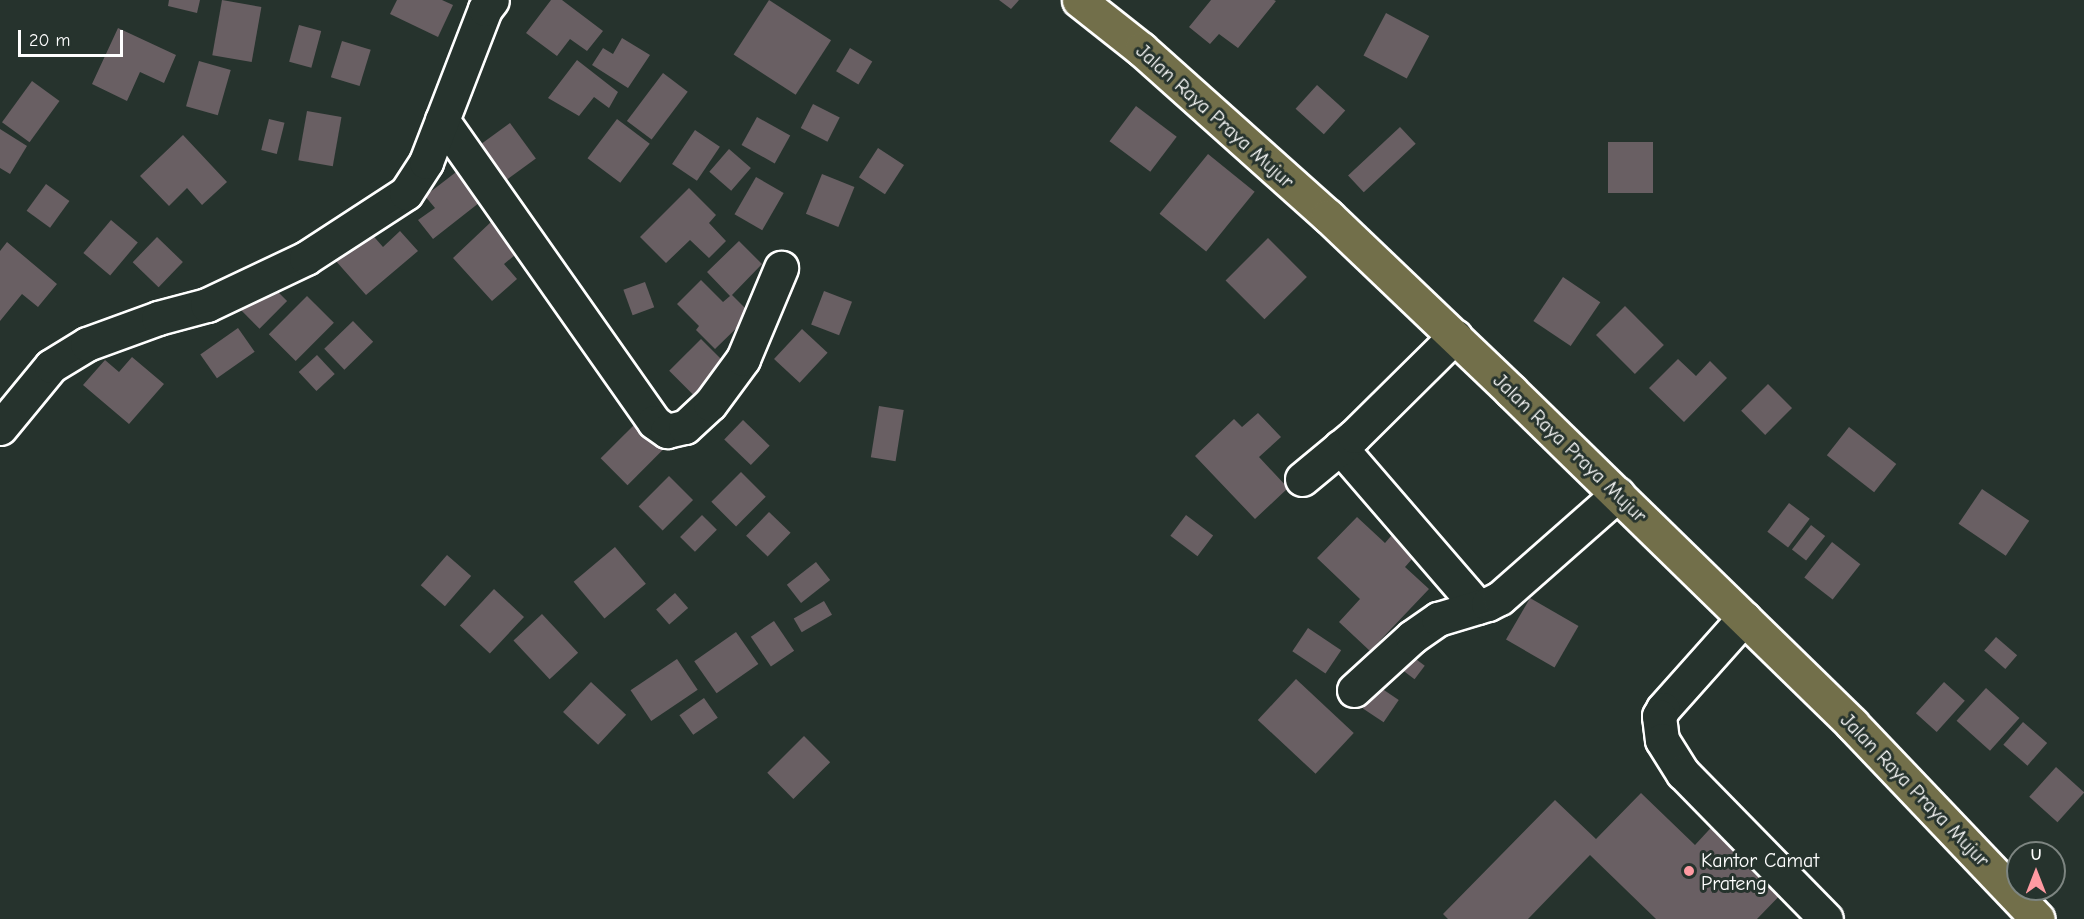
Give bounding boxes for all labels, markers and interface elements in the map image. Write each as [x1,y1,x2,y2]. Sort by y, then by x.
scale bar [21,18,126,56]
text: 20 m [29,30,70,51]
street label: Jalan Raya Praya Mujur [1131,39,1299,193]
street label: Jalan Raya Praya Mujur [1488,368,1652,528]
street label: Jalan Raya Praya Mujur [1835,708,1995,872]
north arrow [2006,841,2066,901]
text: U [2031,846,2041,864]
place label: Kantor Camat Prateng [1701,848,1819,895]
marker: Kantor Camat Prateng [1682,864,1696,878]

